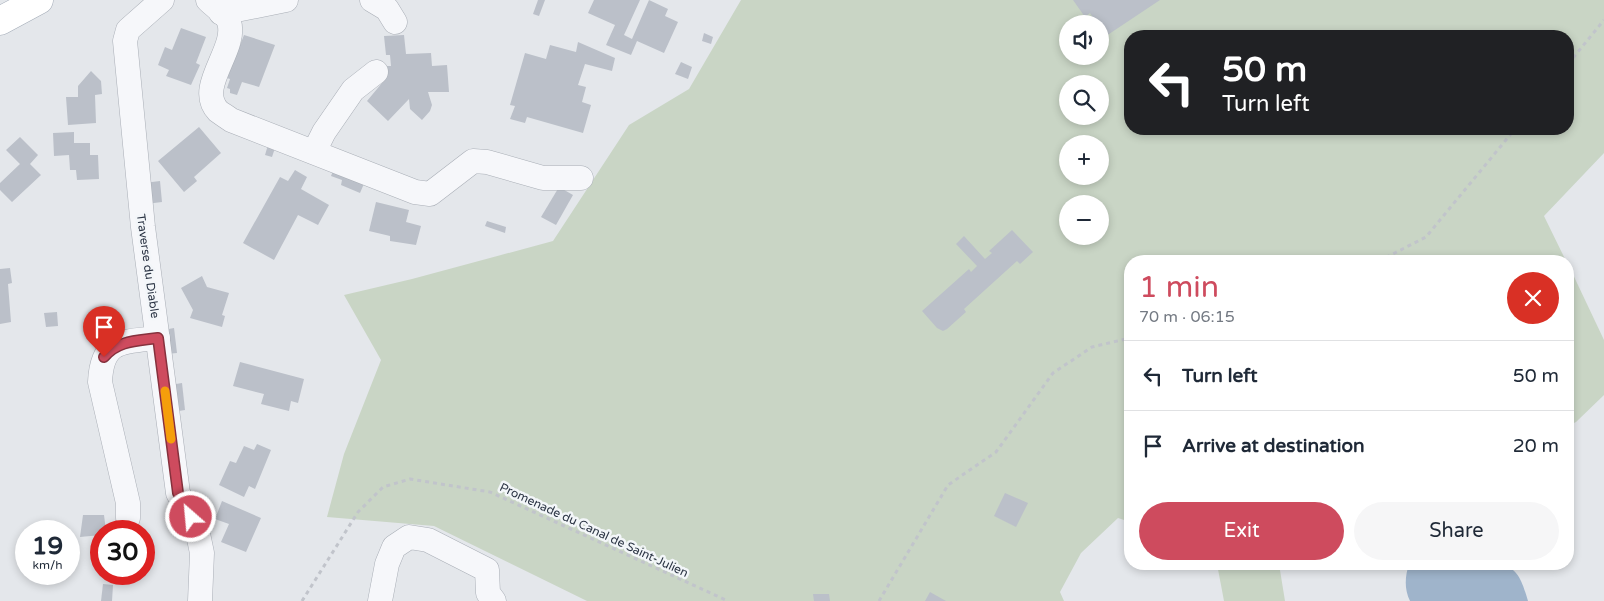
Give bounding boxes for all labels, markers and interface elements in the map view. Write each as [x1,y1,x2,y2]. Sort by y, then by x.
map controls [1059,15,1109,245]
button: sound [1059,15,1109,65]
text: 50 m [1222,49,1307,91]
icon: left [1139,50,1204,115]
button: search [1059,75,1109,125]
text: Turn left [1222,91,1310,117]
button: + [1059,135,1109,185]
button: − [1059,195,1109,245]
street label: Traverse du Diable [134,213,162,319]
text: 1 min [1139,269,1219,306]
button: close [1507,272,1559,324]
pin [83,306,125,357]
text: 70 m · 06:15 [1139,307,1235,327]
icon: arrive [90,313,118,341]
icon: left [1139,362,1167,390]
text: Turn left [1182,365,1258,387]
text: 50 m [1513,365,1559,387]
icon: arrive [1139,432,1167,460]
text: Arrive at destination [1182,435,1365,457]
text: 20 m [1513,435,1559,457]
street label: Promenade du Canal de Saint-Julien [497,480,691,580]
position arrow [164,490,216,542]
button: Exit [1139,502,1344,560]
button: Share [1354,502,1559,560]
speed limit sign: 30 [90,520,155,585]
text: 19 [32,531,63,561]
text: km/h [32,558,63,572]

